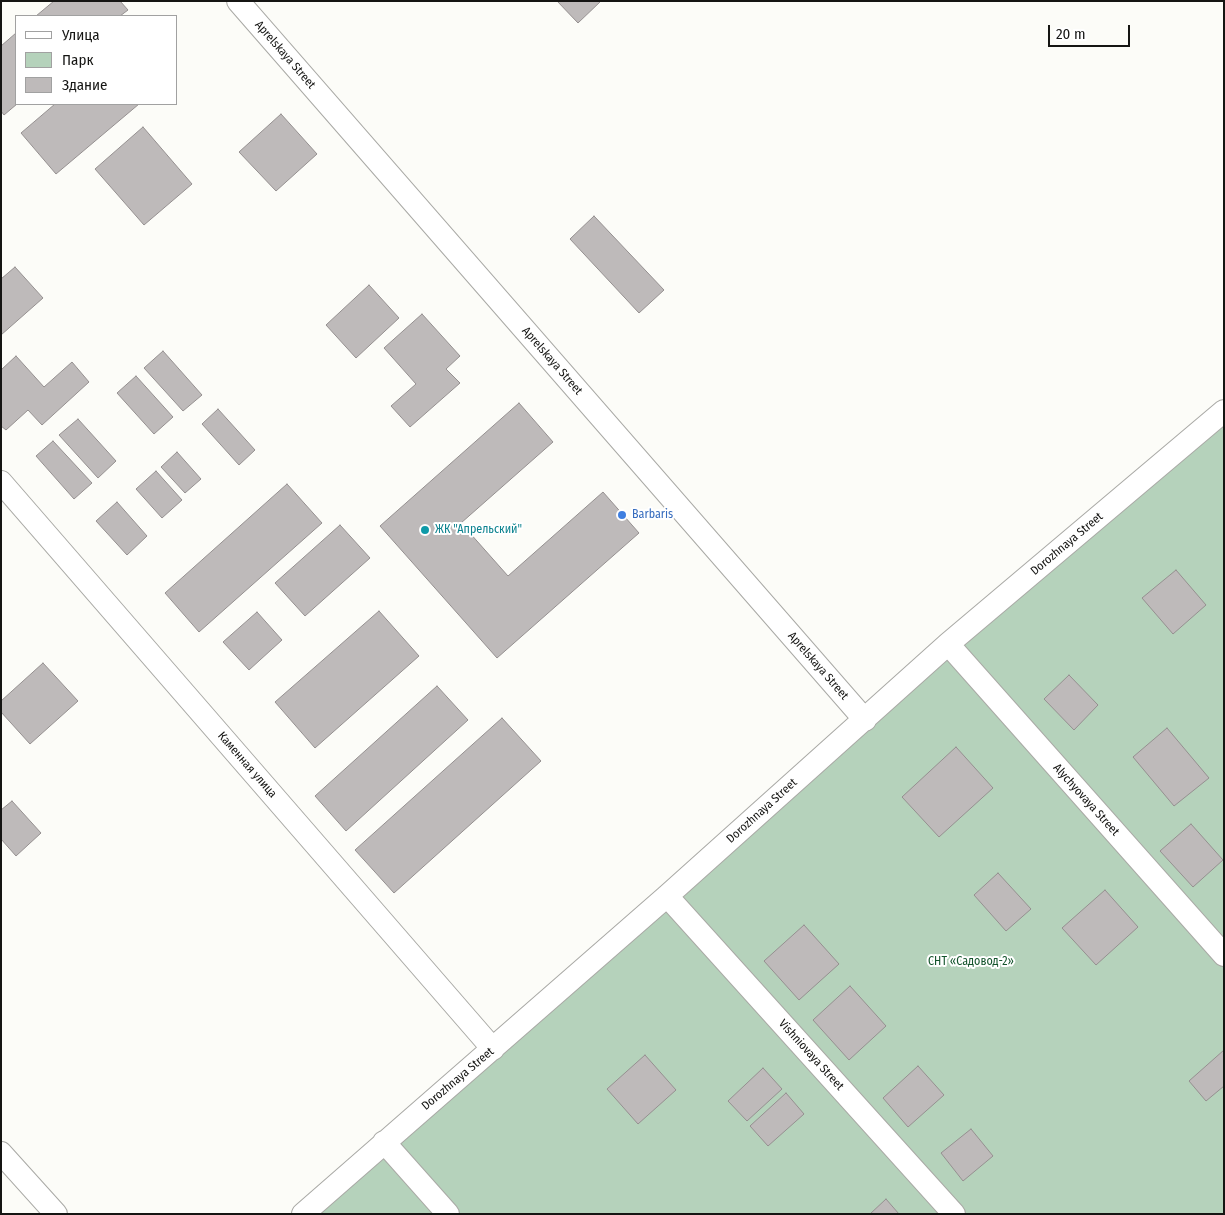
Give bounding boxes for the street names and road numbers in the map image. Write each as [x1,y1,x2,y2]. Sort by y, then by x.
street label: Aprelskaya Street [252,18,318,92]
street label: Aprelskaya Street [519,324,585,398]
street label: Dorozhnaya Street [1028,510,1106,578]
street label: Aprelskaya Street [785,629,851,703]
street label: Каменная улица [214,729,280,801]
street label: Alychyovaya Street [1050,761,1122,839]
street label: Dorozhnaya Street [724,776,800,846]
street label: Vishniovaya Street [775,1017,847,1093]
street label: Dorozhnaya Street [419,1045,497,1113]

